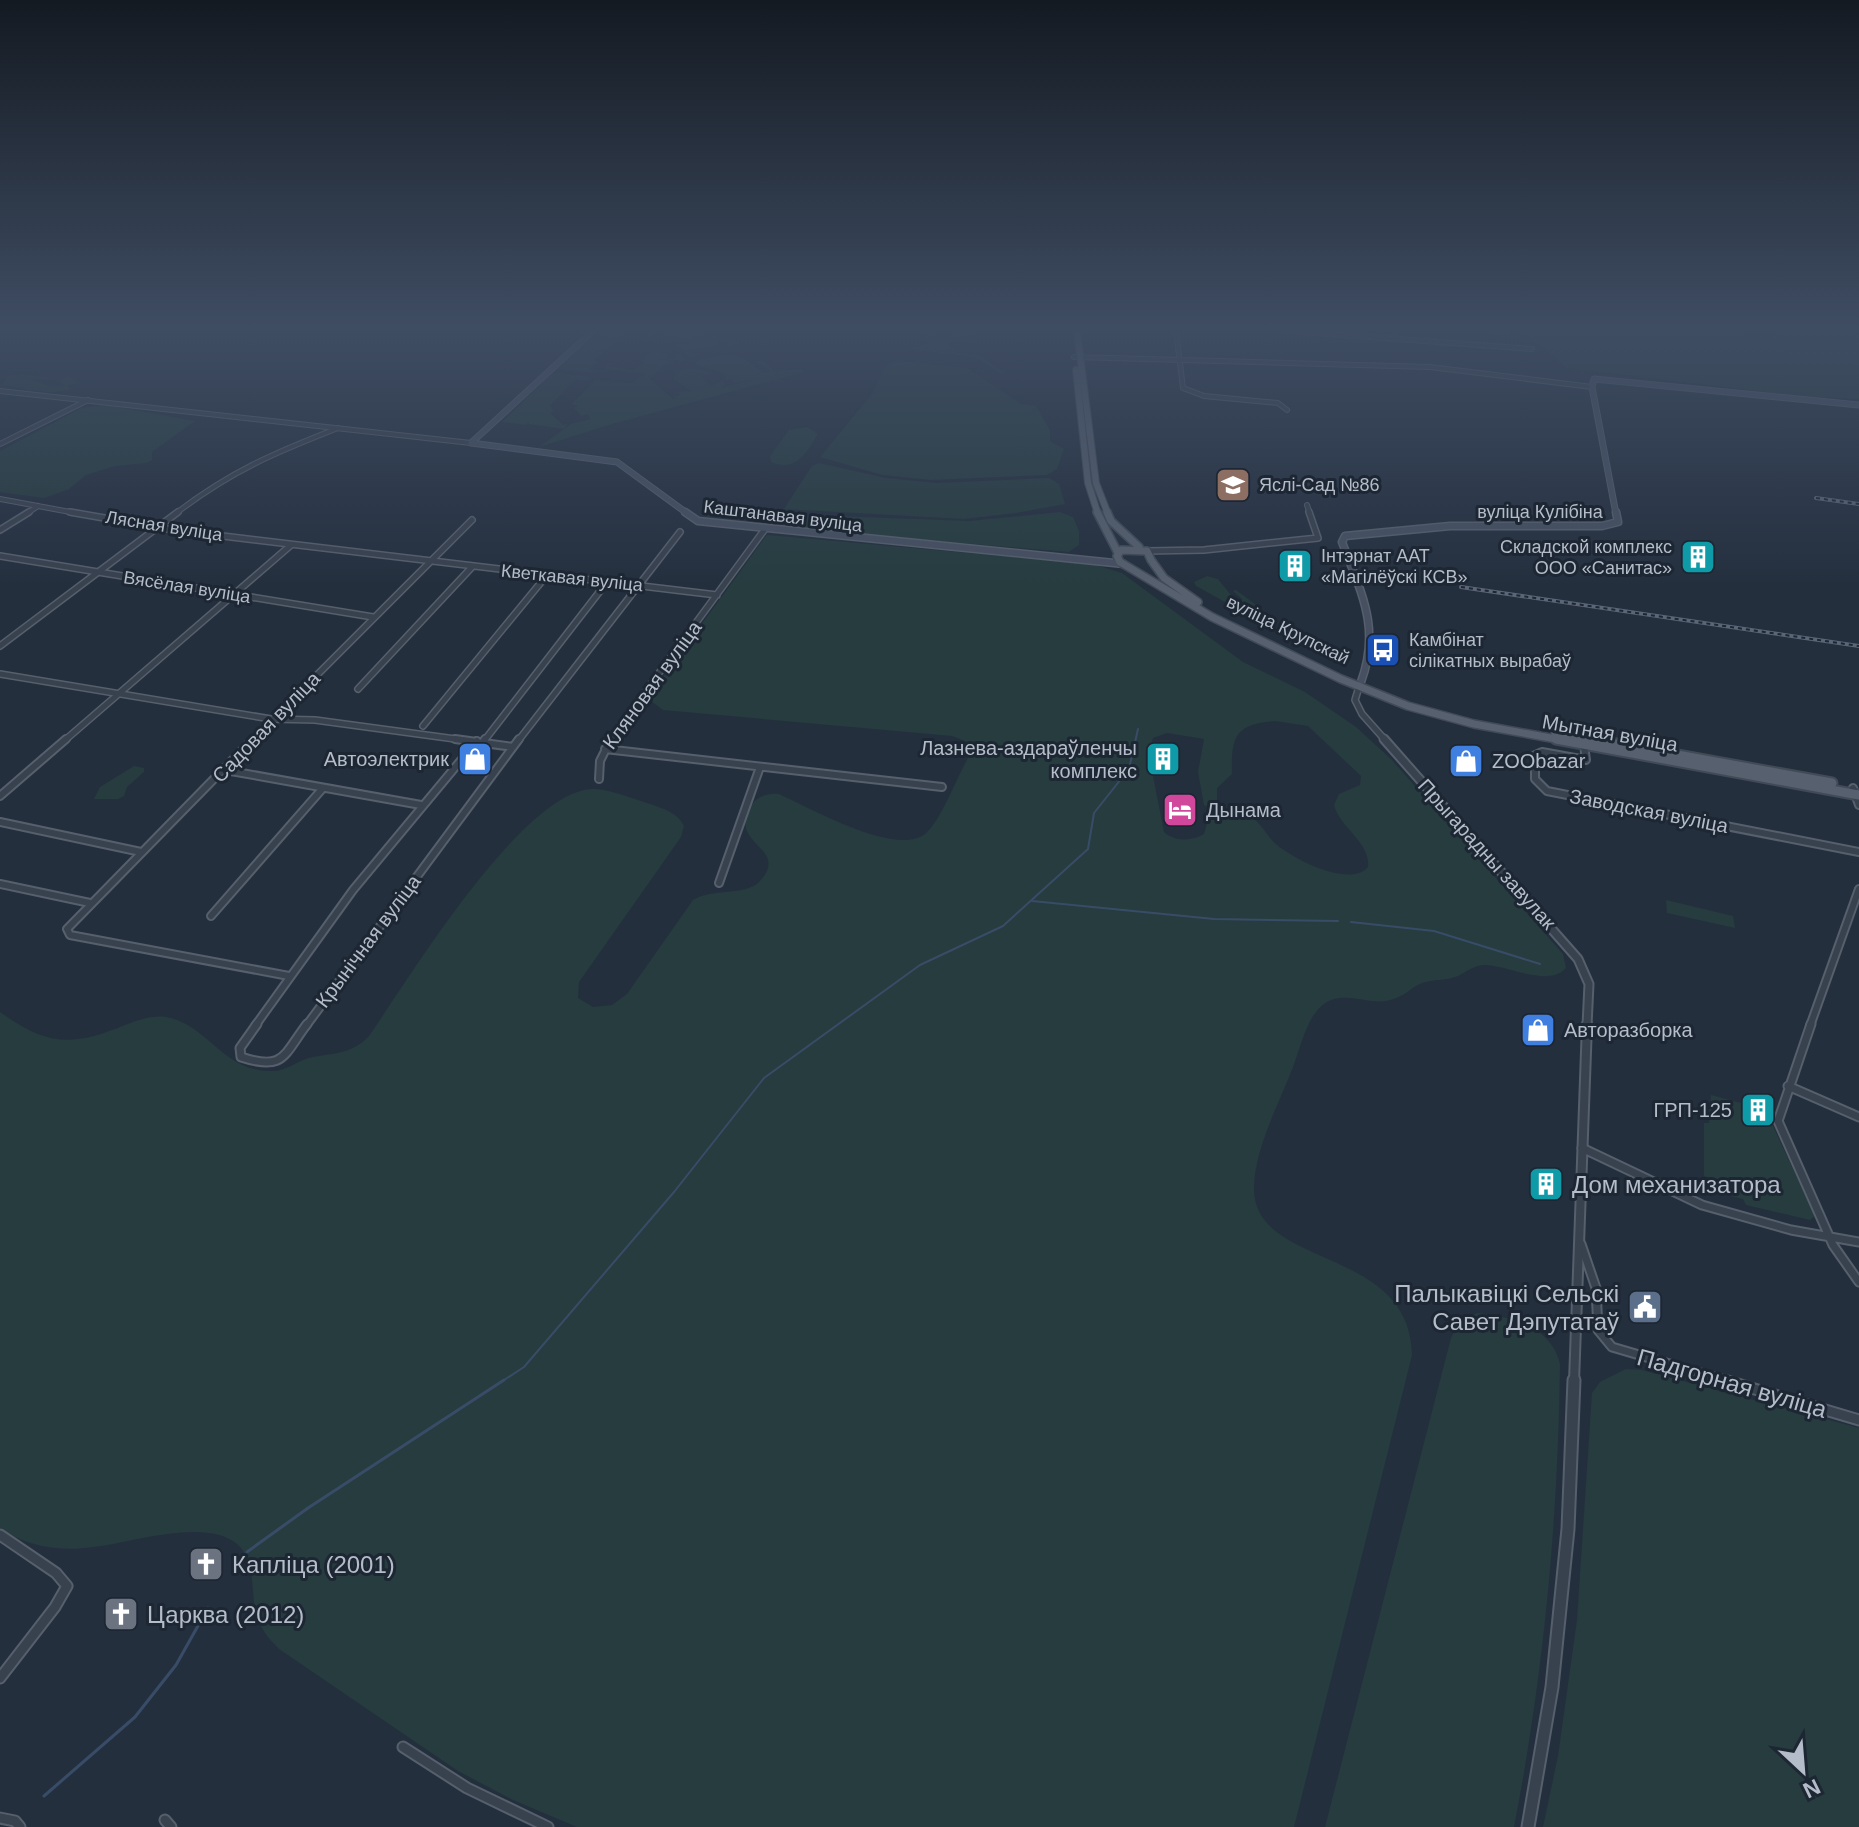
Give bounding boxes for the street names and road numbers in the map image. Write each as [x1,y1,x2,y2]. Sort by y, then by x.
street label: Каштанавая вуліца [703,496,864,536]
street label: вуліца Кулібіна [1477,502,1604,522]
street label: Лясная вуліца [104,507,225,545]
street label: Кветкавая вуліца [500,561,645,595]
street label: Вясёлая вуліца [122,567,253,607]
street label: вуліца Крупскай [1223,592,1353,668]
street label: Кляновая вуліца [598,616,706,753]
street label: Садовая вуліца [208,667,325,787]
street label: Мытная вуліца [1541,710,1680,756]
street label: Прыгарадны завулак [1414,774,1560,934]
street label: Заводская вуліца [1568,785,1731,837]
street label: Крынічная вуліца [311,870,425,1012]
street label: Падгорная вуліца [1634,1343,1831,1423]

